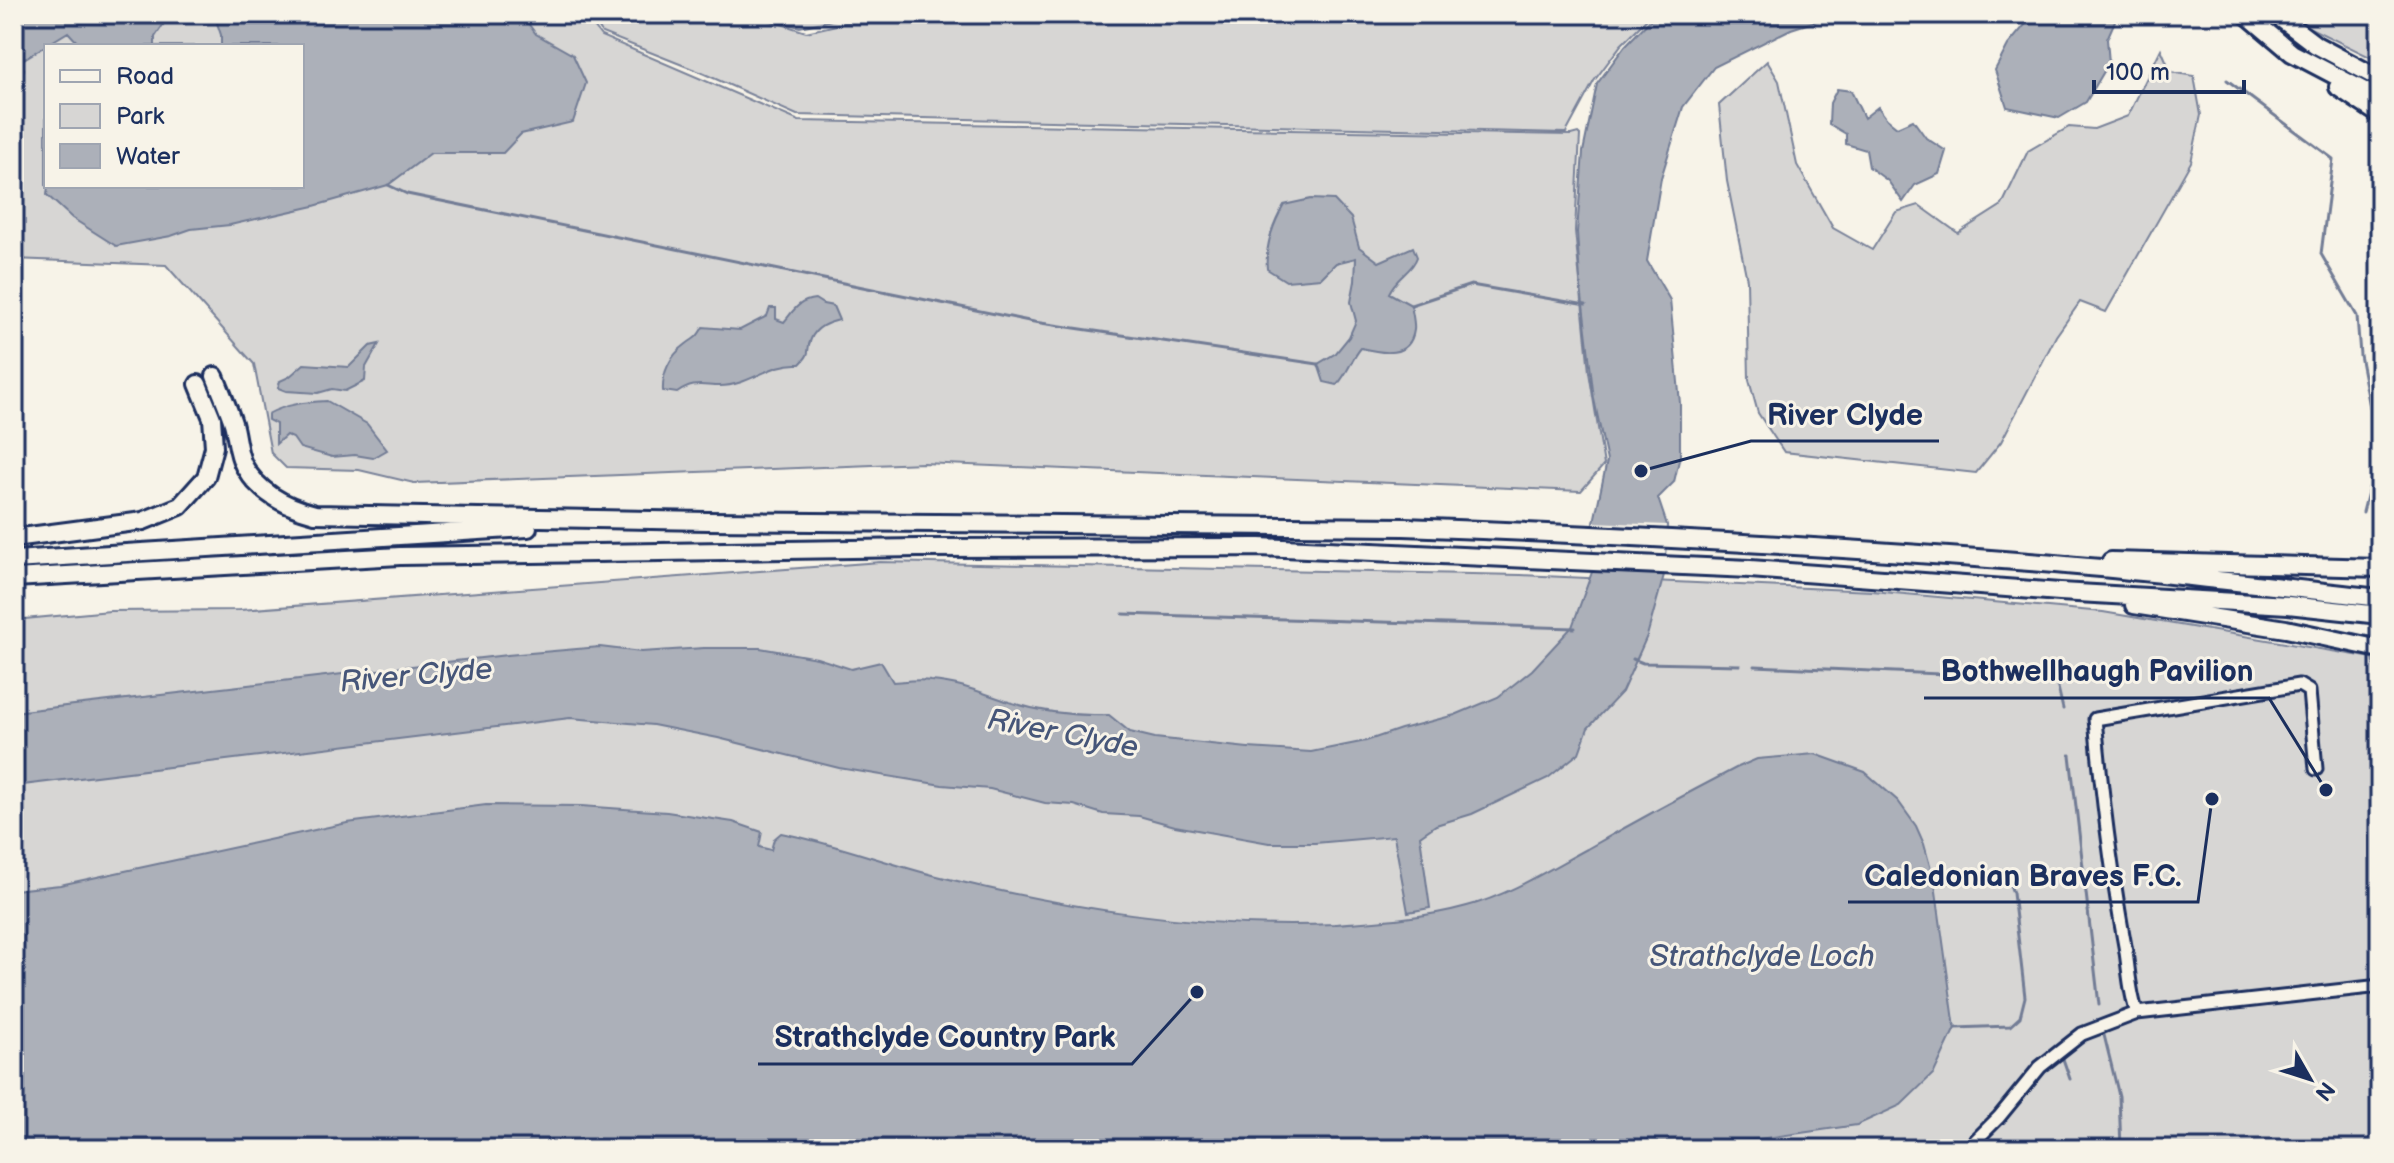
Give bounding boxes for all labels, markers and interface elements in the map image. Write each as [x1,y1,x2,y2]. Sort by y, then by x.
legend [44,44,304,188]
scale bar [2094,44,2244,94]
text: 100 m [2106,58,2170,87]
text: Road [116,62,174,91]
text: Park [116,102,164,131]
text: Water [116,142,180,171]
callout: River Clyde [1751,387,1939,441]
text: River Clyde [1767,398,1923,434]
callout: Bothwellhaugh Pavilion [1924,644,2269,698]
water label: River Clyde [338,651,494,701]
text: Bothwellhaugh Pavilion [1940,654,2254,690]
water label: River Clyde [984,702,1141,766]
callout: Caledonian Braves F.C. [1848,848,2198,902]
text: Caledonian Braves F.C. [1864,859,2182,895]
water label: Strathclyde Loch [1649,939,1875,975]
callout: Strathclyde Country Park [758,1010,1132,1064]
text: Strathclyde Country Park [774,1020,1116,1056]
north arrow [2270,1039,2350,1119]
text: N [2309,1076,2340,1106]

